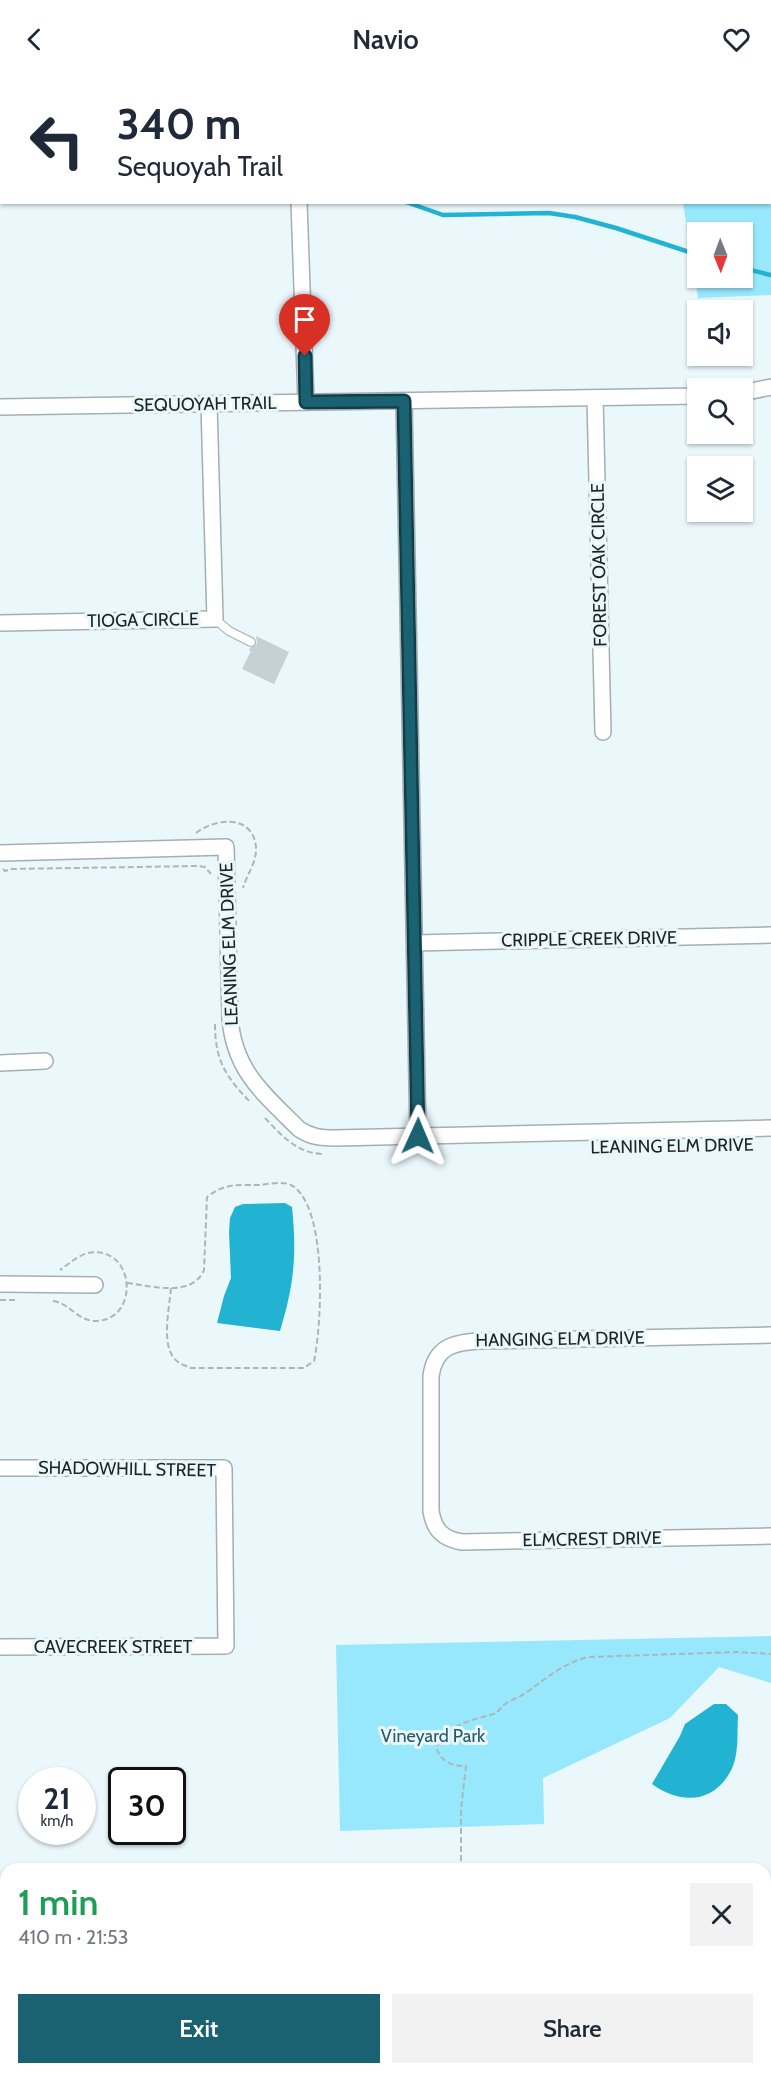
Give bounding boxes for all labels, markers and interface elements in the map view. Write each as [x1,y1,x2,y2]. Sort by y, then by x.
icon: back [18,23,51,56]
text: Navio [352,23,419,56]
icon: heart [720,23,753,56]
text: 340 m [117,98,241,150]
icon: left [18,102,96,180]
text: Sequoyah Trail [117,150,283,183]
north arrow [687,222,753,288]
map controls [687,222,753,522]
pin [279,294,330,356]
button: sound [687,300,753,366]
icon: arrive [288,303,321,336]
button: search [687,378,753,444]
street label: SEQUOYAH TRAIL [134,392,276,416]
button: layers [687,456,753,522]
street label: FOREST OAK CIRCLE [587,483,611,647]
street label: TIOGA CIRCLE [87,608,199,632]
street label: LEANING ELM DRIVE [215,862,243,1026]
street label: CRIPPLE CREEK DRIVE [501,926,677,952]
position arrow [386,1104,450,1168]
street label: LEANING ELM DRIVE [590,1134,754,1158]
street label: HANGING ELM DRIVE [475,1327,645,1351]
street label: SHADOWHILL STREET [38,1456,217,1482]
street label: ELMCREST DRIVE [522,1527,662,1551]
street label: CAVECREEK STREET [34,1636,193,1658]
park label: Vineyard Park [381,1725,486,1747]
speed limit sign: 30 [108,1767,186,1845]
text: 21 [44,1780,70,1817]
text: km/h [41,1812,73,1830]
text: 1 min [18,1880,98,1924]
button: close [690,1883,753,1946]
text: 410 m · 21:53 [18,1925,129,1949]
button: Exit [18,1994,380,2063]
button: Share [392,1994,753,2063]

